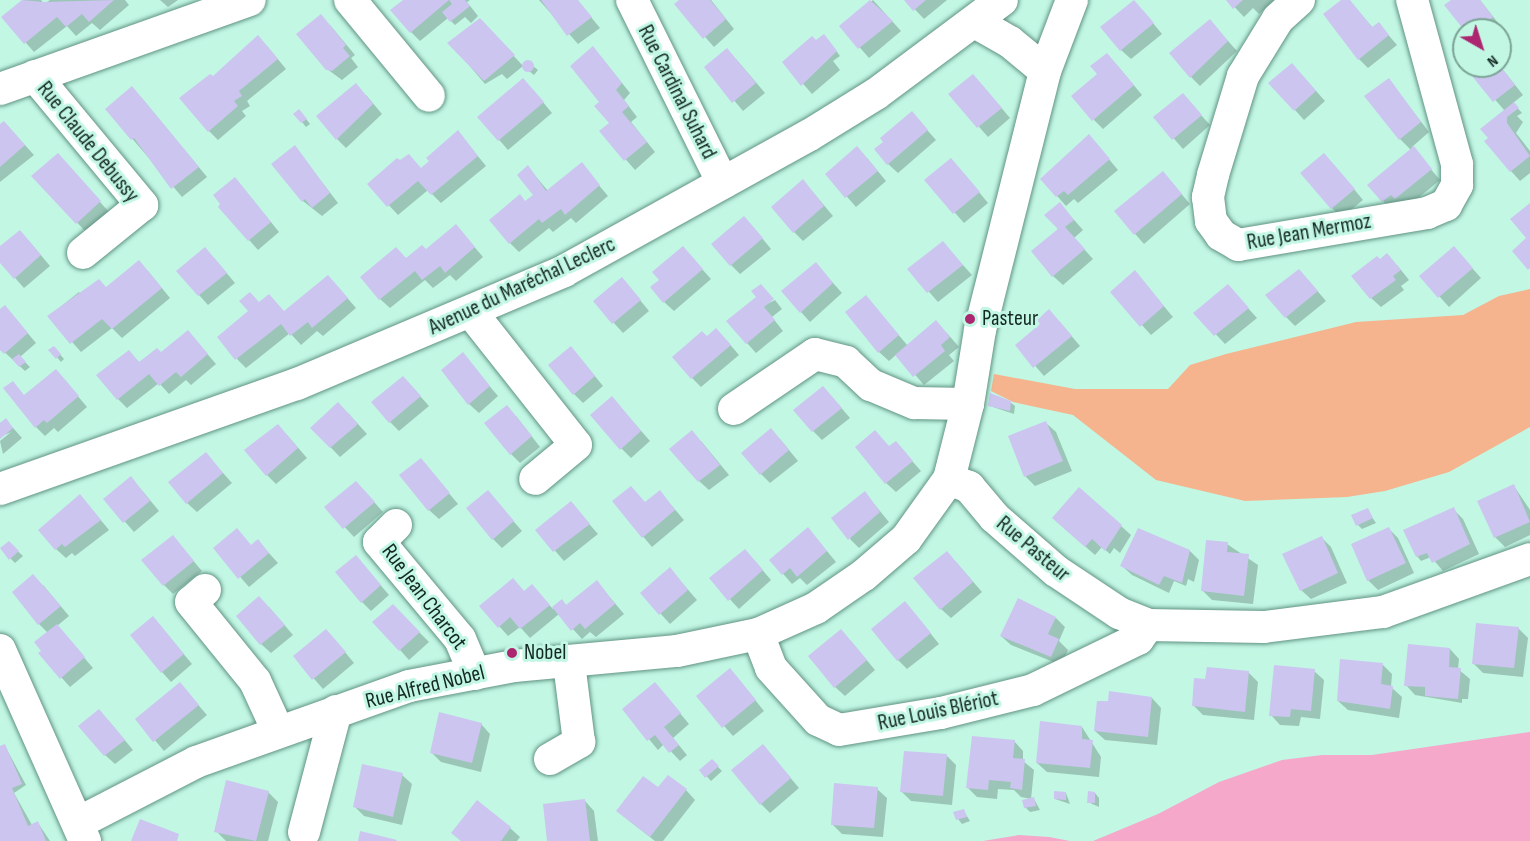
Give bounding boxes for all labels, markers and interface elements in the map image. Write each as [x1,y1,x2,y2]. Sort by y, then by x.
north arrow [1452,18,1512,78]
street label: Rue Cardinal Suhard [632,21,722,163]
text: N [1483,51,1502,71]
street label: Rue Claude Debussy [31,76,145,208]
street label: Rue Jean Mermoz [1245,208,1373,256]
street label: Avenue du Maréchal Leclerc [424,231,620,341]
place label: Pasteur [982,306,1038,332]
marker: Pasteur [963,312,977,326]
street label: Rue Pasteur [991,511,1075,587]
street label: Rue Jean Charcot [376,539,472,655]
place label: Nobel [524,640,566,666]
marker: Nobel [505,646,519,660]
street label: Rue Alfred Nobel [363,659,487,715]
street label: Rue Louis Blériot [875,685,1001,737]

